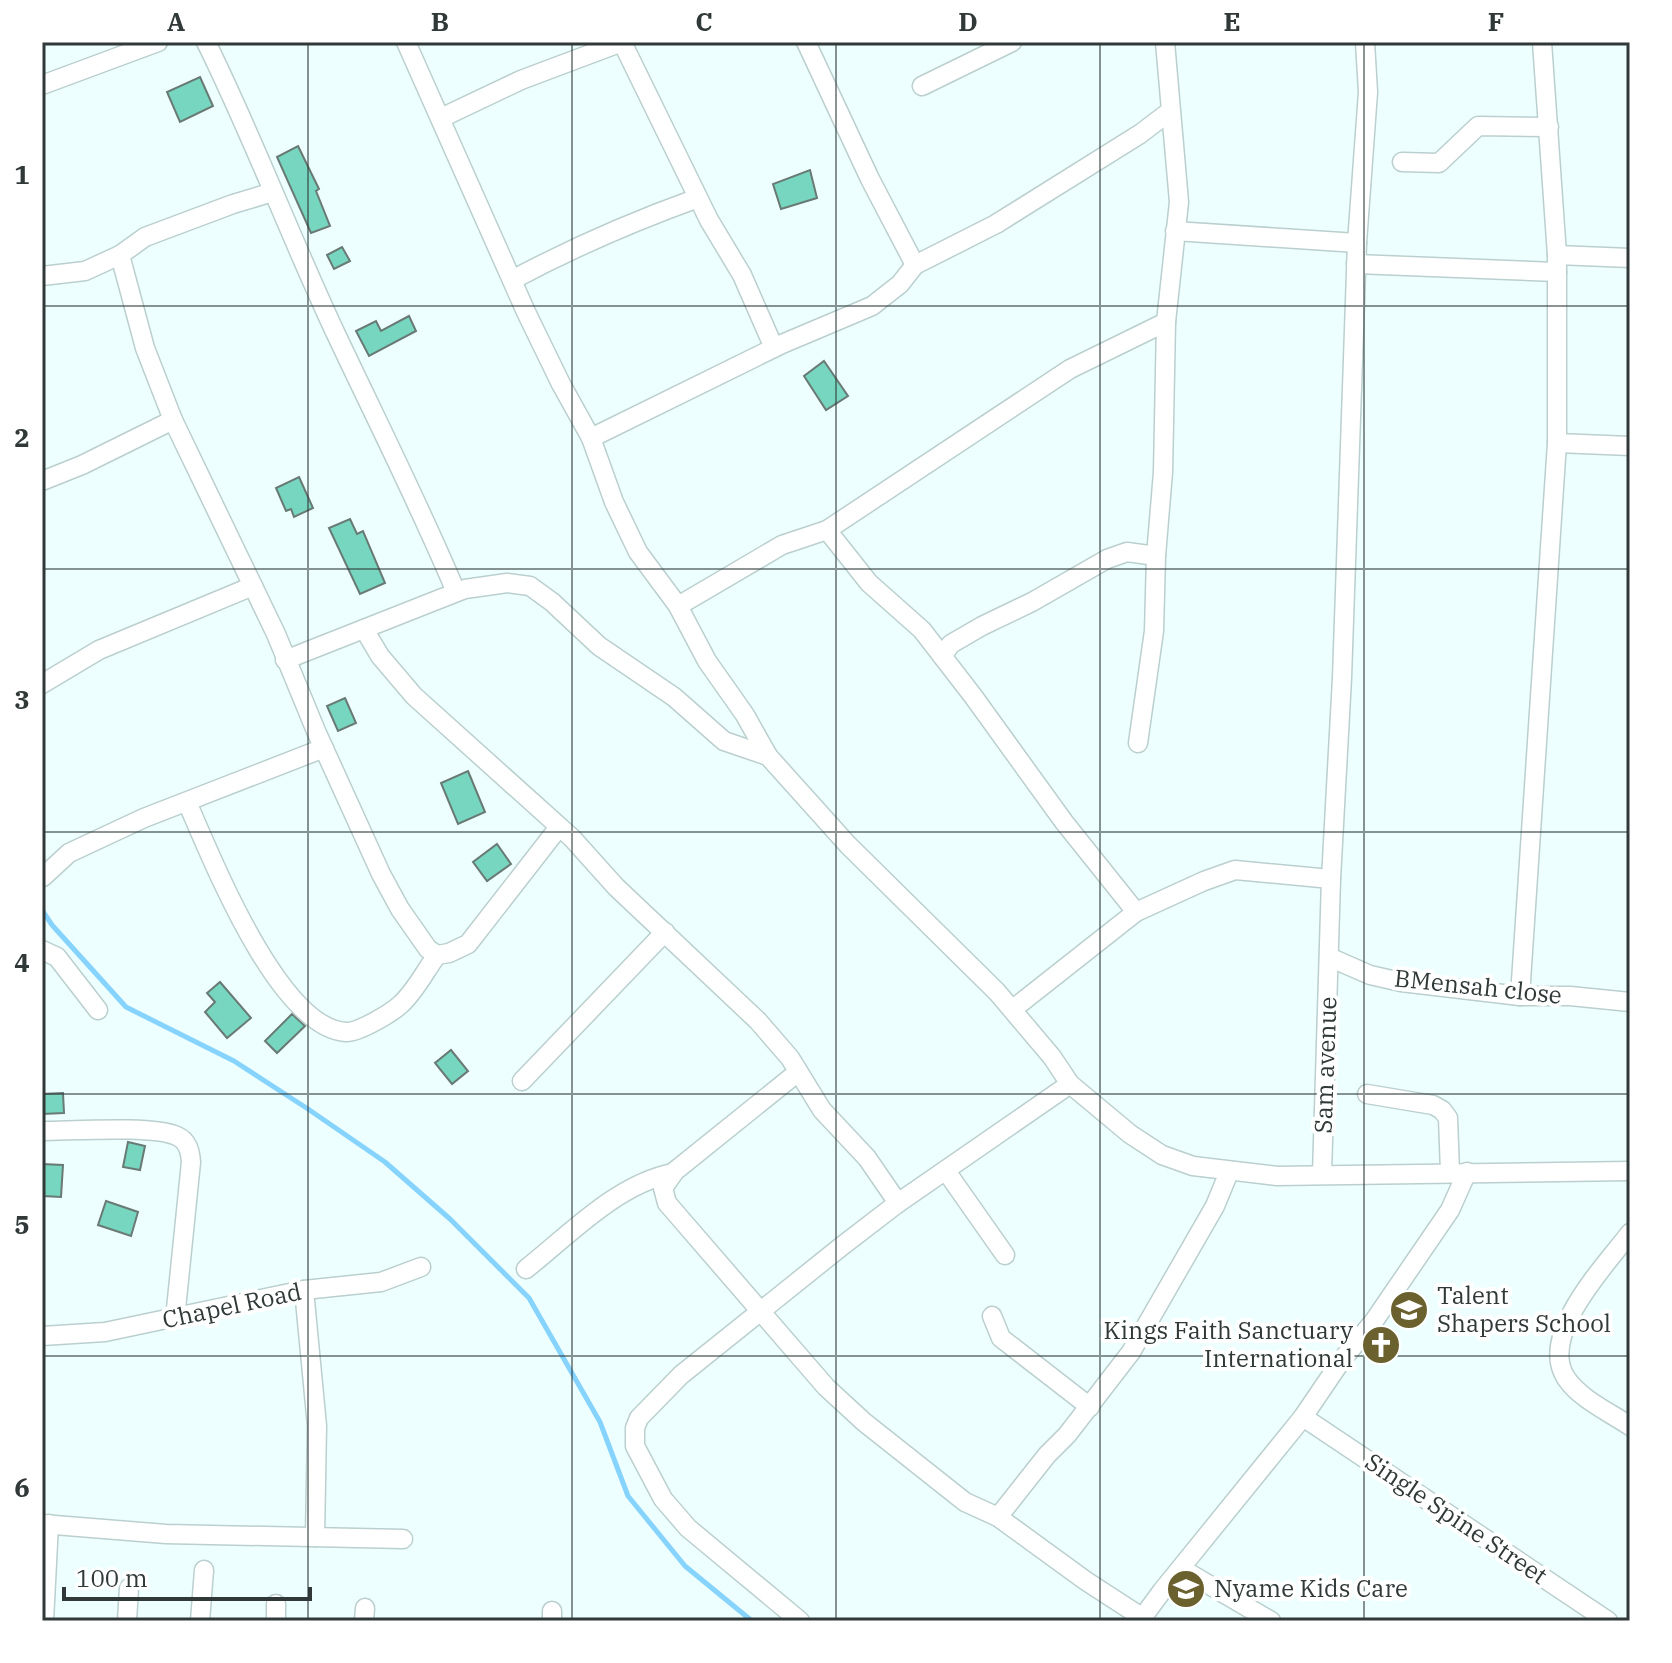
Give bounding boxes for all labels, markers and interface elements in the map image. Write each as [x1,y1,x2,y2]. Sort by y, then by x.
text: A [167,4,185,38]
text: B [431,4,449,38]
text: C [695,4,713,38]
text: D [958,4,978,38]
text: E [1223,4,1241,38]
text: F [1488,4,1504,38]
text: 1 [14,157,30,191]
text: 2 [14,420,30,454]
text: 3 [14,682,30,716]
text: 4 [14,945,30,979]
street label: BMensah close [1393,961,1563,1011]
street label: Sam avenue [1307,996,1343,1134]
text: 5 [14,1207,30,1241]
street label: Chapel Road [159,1275,304,1335]
place label: Talent Shapers School [1437,1279,1611,1339]
school or university icon: Talent Shapers School [1388,1289,1430,1331]
place label: Kings Faith Sanctuary International [1104,1314,1353,1374]
church icon: Kings Faith Sanctuary International [1360,1324,1402,1366]
street label: Single Spine Street [1359,1445,1554,1591]
text: 6 [14,1470,30,1504]
scale bar [64,1551,310,1601]
text: 100 m [76,1562,148,1594]
school or university icon: Nyame Kids Care [1165,1568,1207,1610]
place label: Nyame Kids Care [1214,1572,1408,1604]

